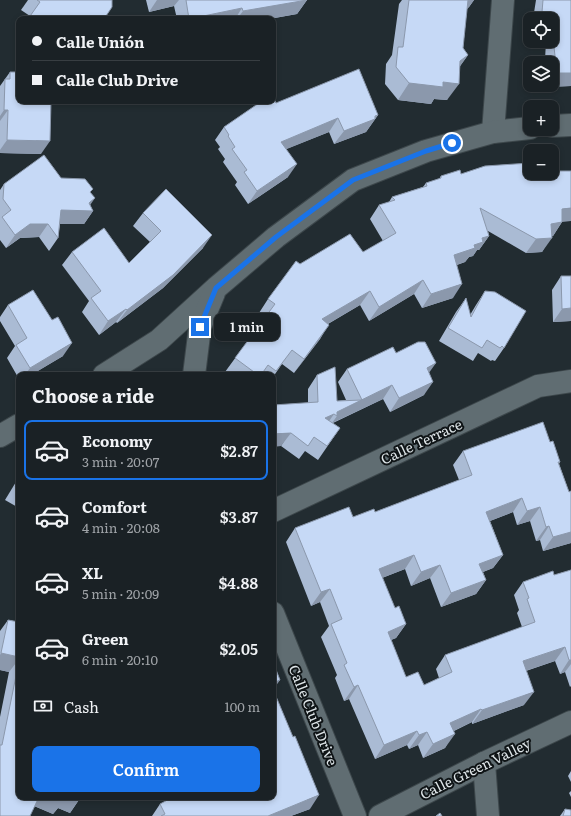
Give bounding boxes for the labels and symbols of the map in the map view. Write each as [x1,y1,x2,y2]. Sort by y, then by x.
route start [443,134,461,152]
callout: 1 min [214,313,280,341]
route end [191,318,209,336]
street label: Calle Terrace [377,413,465,469]
street label: Calle Club Drive [285,662,343,768]
street label: Calle Green Valley [416,732,535,804]

